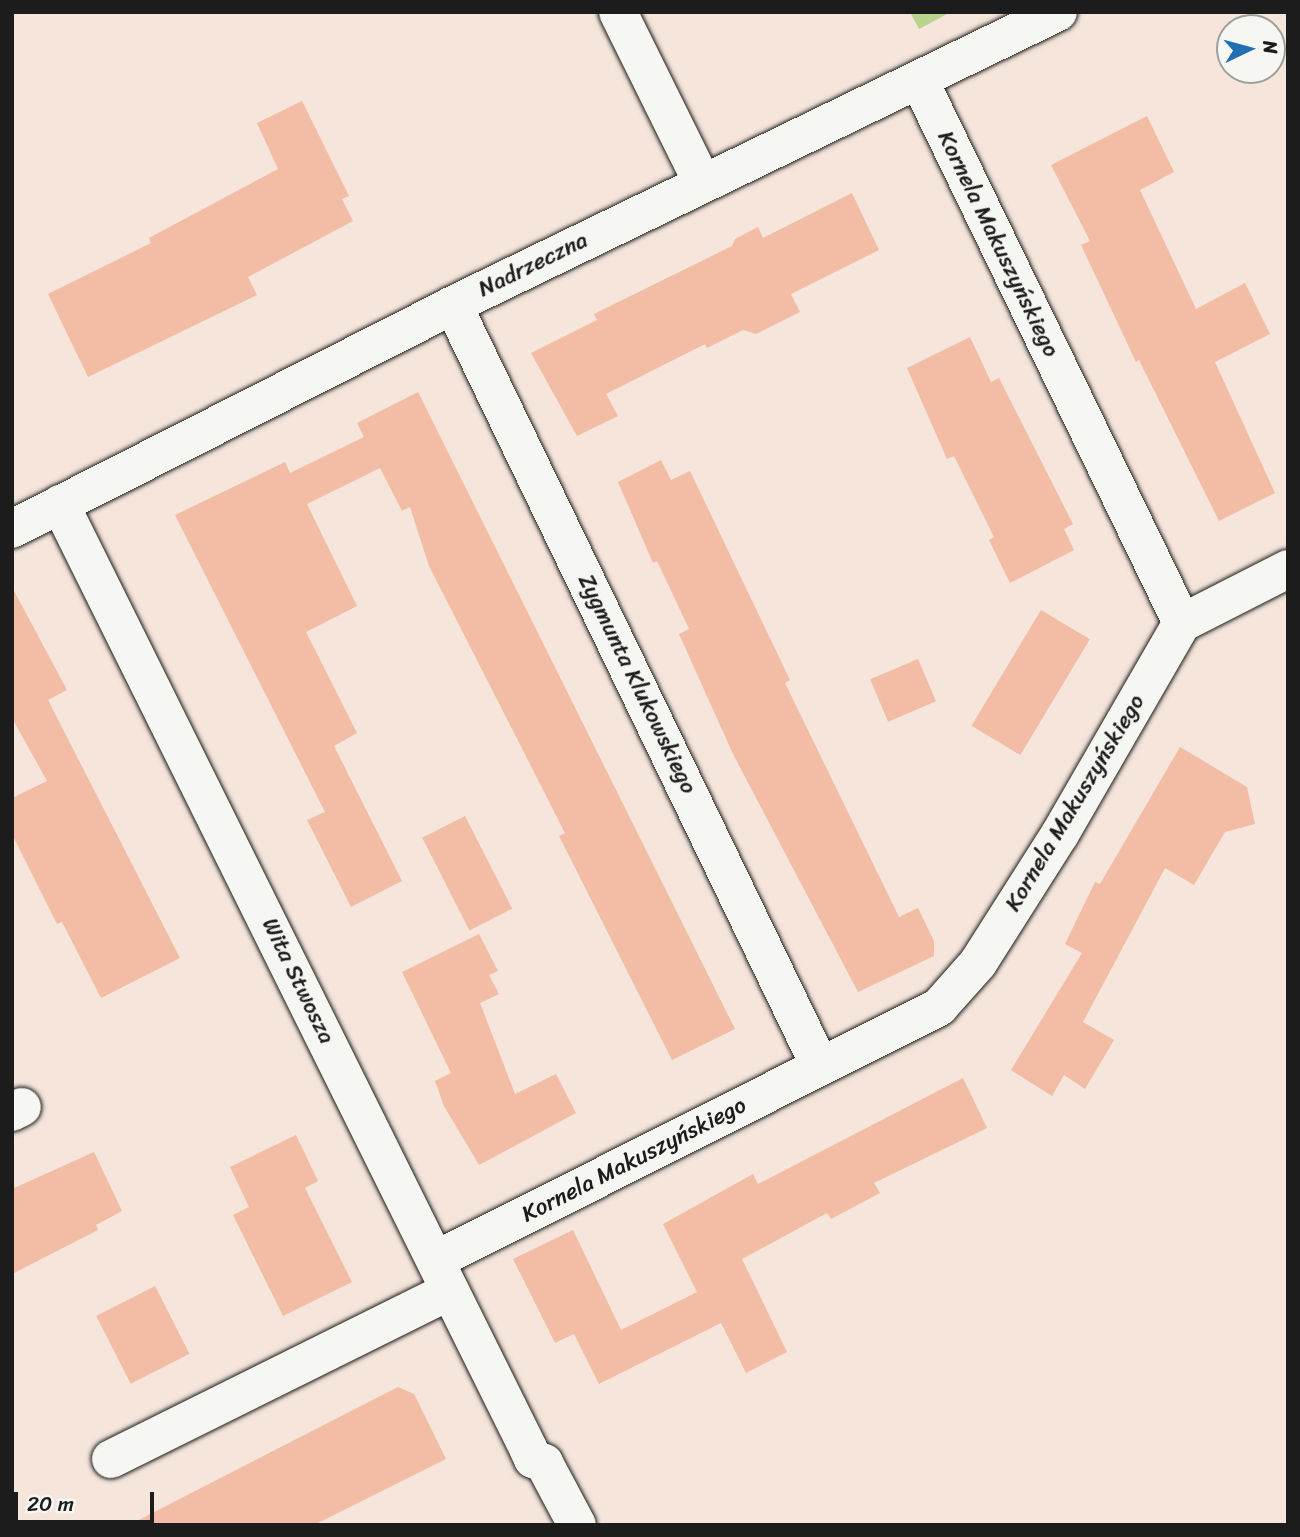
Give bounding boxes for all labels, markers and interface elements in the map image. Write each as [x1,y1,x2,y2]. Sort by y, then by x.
north arrow [1216,14,1286,84]
text: N [1253,39,1287,55]
street label: Kornela Makuszyńskiego [931,126,1065,362]
street label: Nadrzeczna [474,227,592,303]
street label: Zygmunta Klukowskiego [571,569,703,799]
street label: Kornela Makuszyńskiego [999,690,1151,916]
street label: Wita Stwosza [256,914,340,1048]
street label: Kornela Makuszyńskiego [517,1091,751,1229]
scale bar [18,1478,158,1522]
text: 20 m [27,1485,74,1523]

